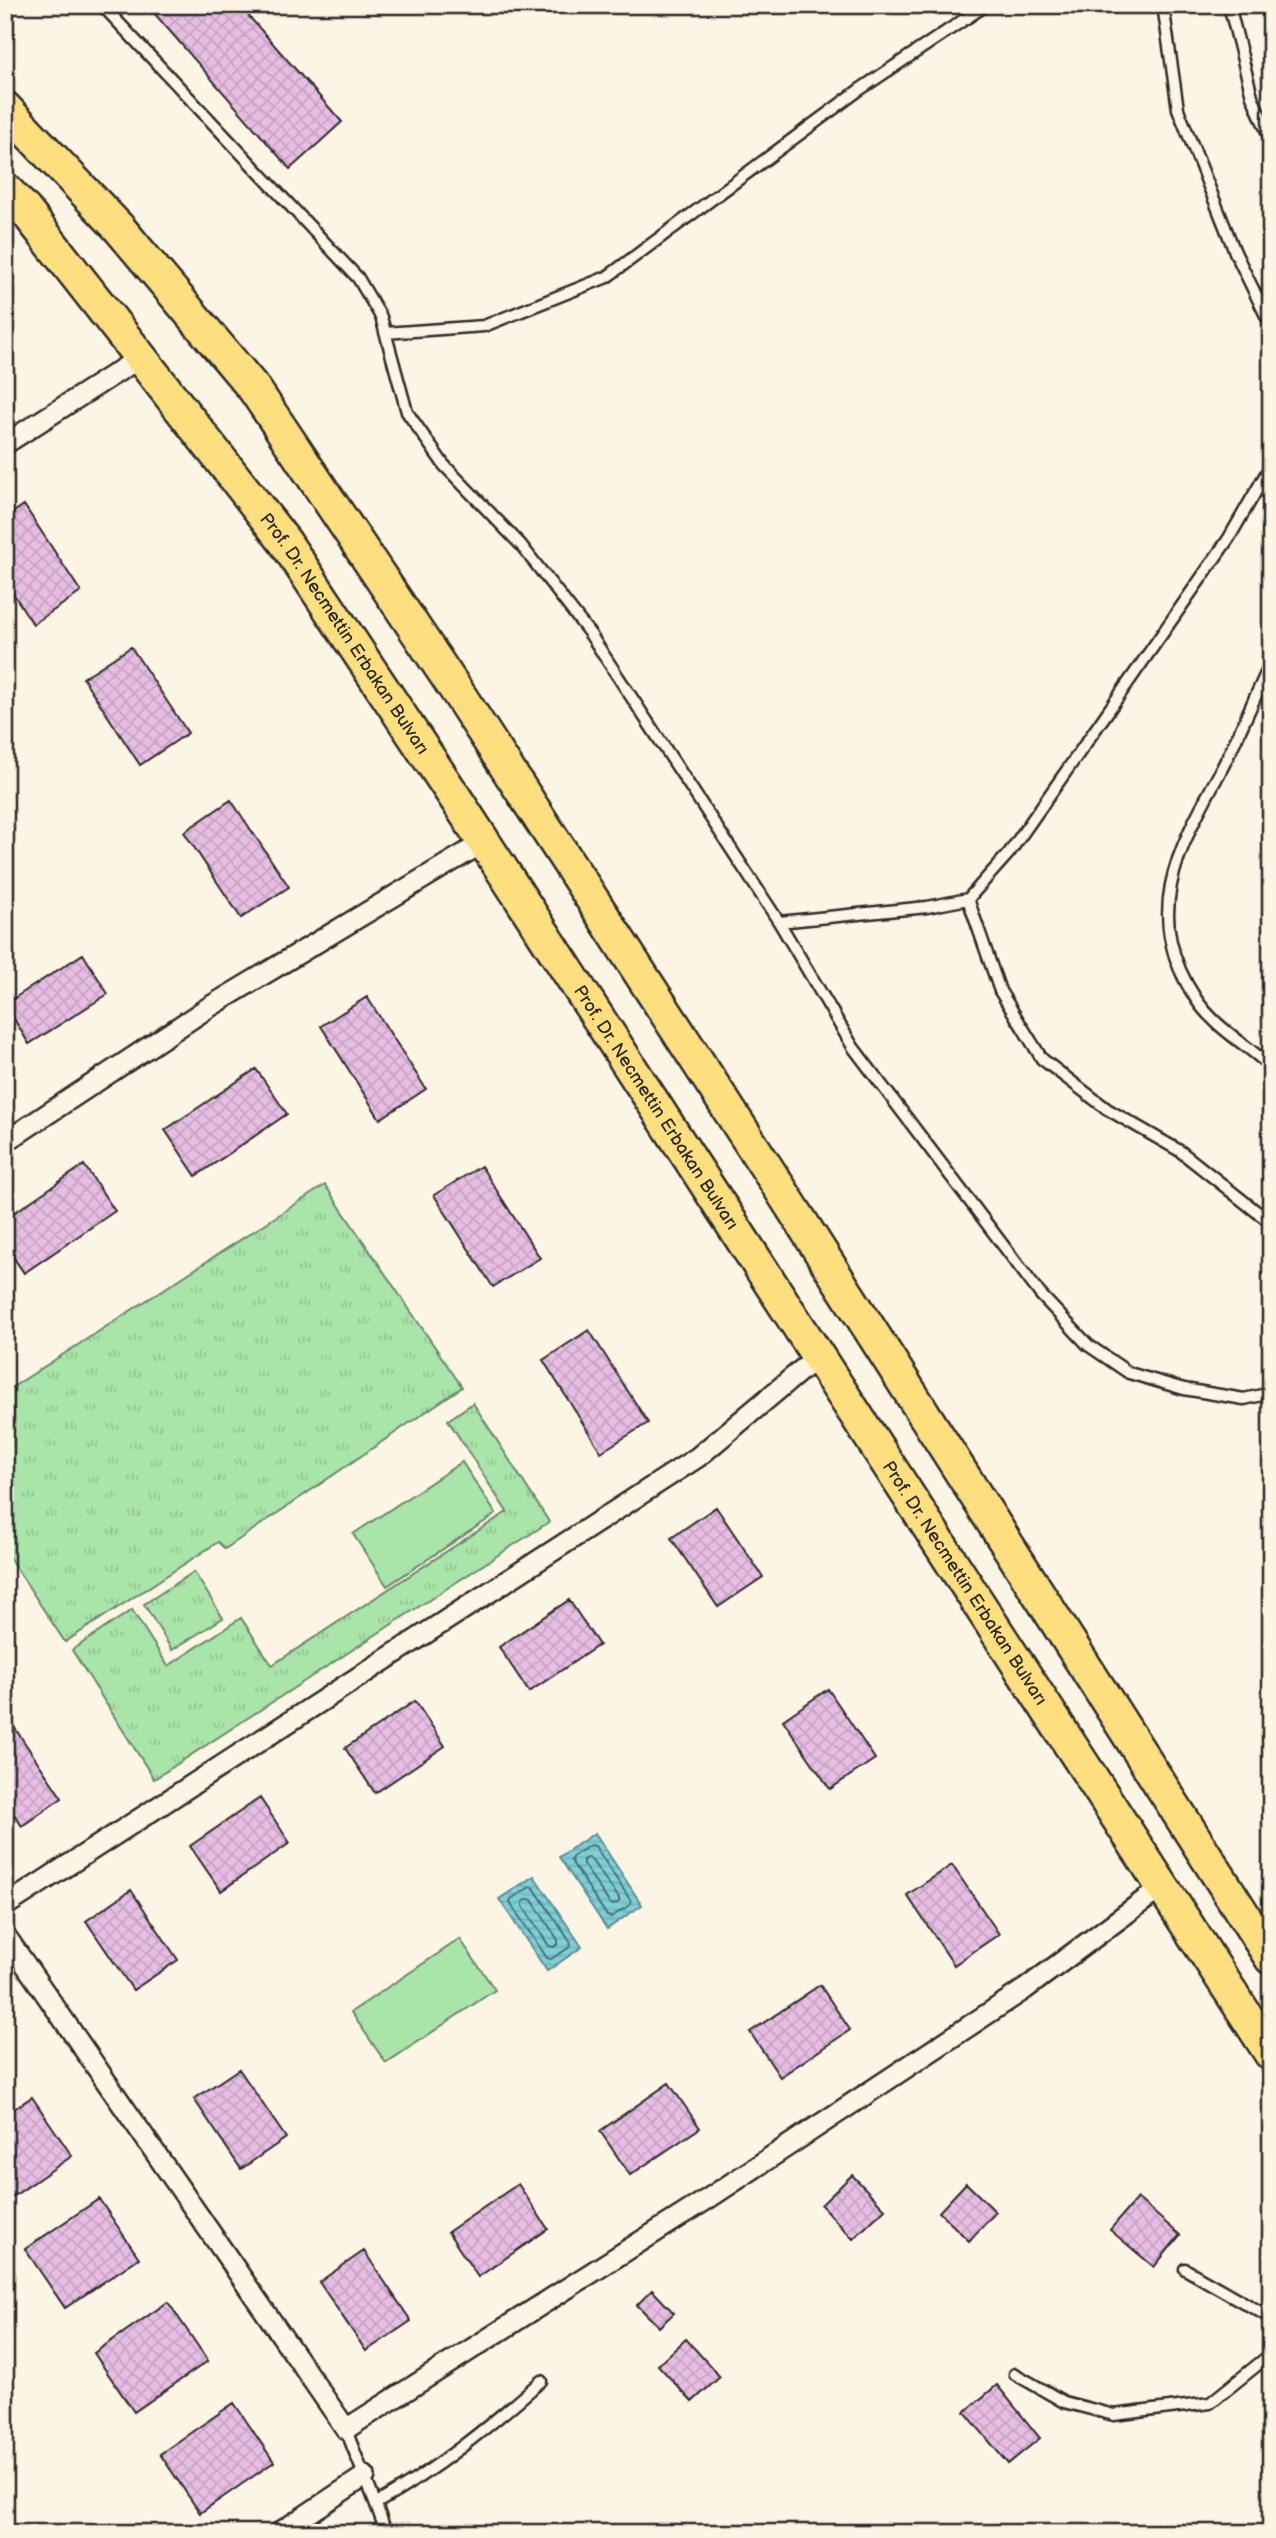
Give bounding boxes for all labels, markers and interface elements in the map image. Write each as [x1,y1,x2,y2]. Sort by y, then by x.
street label: Prof. Dr. Necmettin Erbakan Bulvarı [255,509,433,758]
street label: Prof. Dr. Necmettin Erbakan Bulvarı [569,982,743,1233]
street label: Prof. Dr. Necmettin Erbakan Bulvarı [878,1457,1051,1709]

